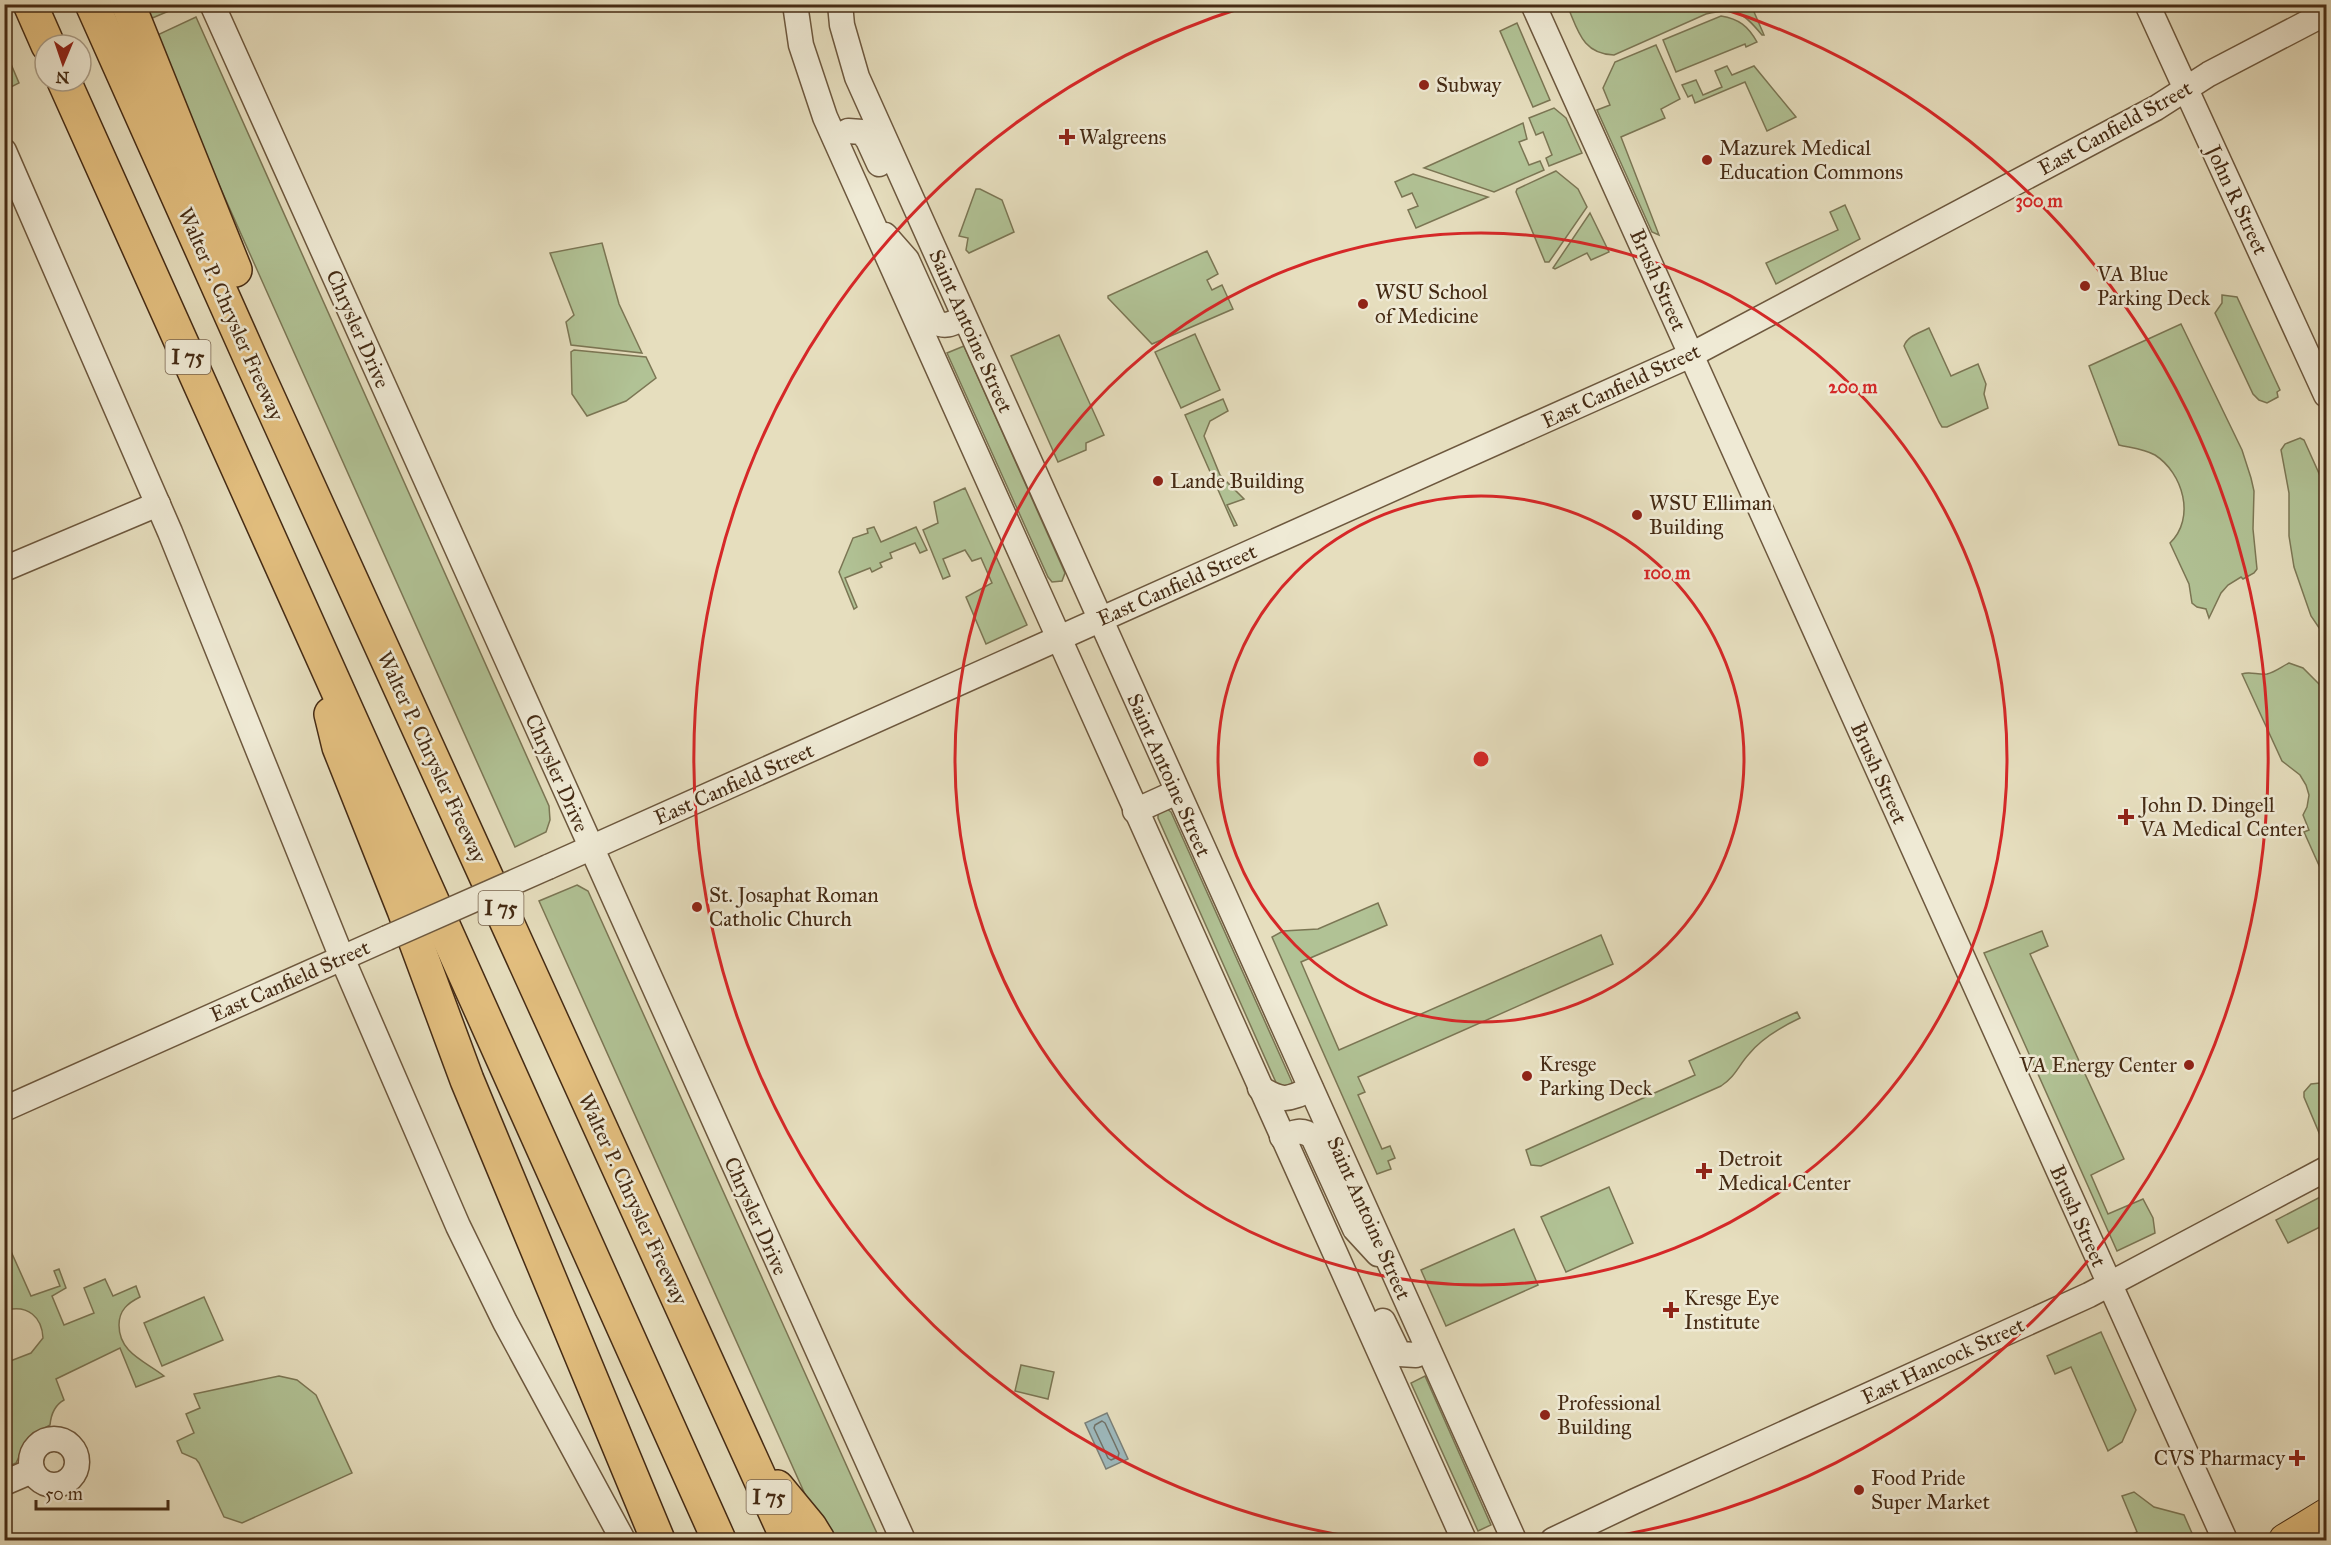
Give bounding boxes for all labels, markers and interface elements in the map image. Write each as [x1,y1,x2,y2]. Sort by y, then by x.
north arrow [33,33,93,93]
text: N [55,68,70,87]
place label: Subway [1436,72,1503,98]
street label: East Canfield Street [2034,75,2197,181]
marker: Subway [1417,78,1431,92]
place label: Walgreens [1079,124,1167,150]
marker: Walgreens [1060,130,1074,144]
place label: Mazurek Medical Education Commons [1719,135,1903,185]
street label: John R Street [2199,139,2274,259]
marker: Mazurek Medical Education Commons [1700,153,1714,167]
text: 300 m [2015,190,2063,213]
street label: Walter P. Chrysler Freeway [172,203,290,426]
street label: Brush Street [1624,225,1692,336]
street label: Saint Antoine Street [923,245,1019,417]
place label: VA Blue Parking Deck [2096,261,2211,311]
street label: Chrysler Drive [320,266,396,392]
place label: WSU School of Medicine [1375,279,1488,329]
marker: VA Blue Parking Deck [2078,279,2092,293]
marker: WSU School of Medicine [1356,297,1370,311]
street label: East Canfield Street [1538,338,1705,434]
road number: I 75 [166,340,210,374]
text: 200 m [1829,376,1878,398]
place label: Lande Building [1170,468,1304,494]
marker: Lande Building [1151,474,1165,488]
place label: WSU Elliman Building [1649,490,1772,540]
marker: WSU Elliman Building [1630,508,1644,522]
street label: East Canfield Street [1093,538,1261,632]
text: 100 m [1644,562,1691,584]
street label: Walter P. Chrysler Freeway [371,647,493,868]
street label: Saint Antoine Street [1121,689,1217,861]
street label: Chrysler Drive [519,710,595,836]
street label: Brush Street [1845,718,1913,829]
street label: East Canfield Street [650,737,818,831]
centre of rings [1471,749,1491,769]
place label: John D. Dingell VA Medical Center [2138,792,2305,842]
marker: John D. Dingell VA Medical Center [2117,808,2135,826]
place label: St. Josaphat Roman Catholic Church [709,882,879,932]
road number: I 75 [478,891,524,925]
marker: St. Josaphat Roman Catholic Church [690,900,704,914]
street label: East Canfield Street [206,934,374,1028]
place label: Kresge Parking Deck [1539,1051,1653,1101]
place label: VA Energy Center [2018,1052,2177,1078]
marker: VA Energy Center [2182,1058,2196,1072]
marker: Kresge Parking Deck [1520,1069,1534,1083]
street label: Walter P. Chrysler Freeway [572,1089,694,1310]
street label: Saint Antoine Street [1321,1132,1417,1304]
place label: Detroit Medical Center [1718,1146,1851,1196]
street label: Chrysler Drive [718,1153,794,1279]
street label: Brush Street [2044,1161,2112,1272]
marker: Detroit Medical Center [1695,1162,1713,1180]
place label: Kresge Eye Institute [1684,1285,1779,1335]
marker: Kresge Eye Institute [1662,1301,1680,1319]
street label: East Hancock Street [1857,1312,2029,1410]
place label: Professional Building [1557,1390,1661,1440]
marker: Professional Building [1538,1408,1552,1422]
place label: CVS Pharmacy [2154,1445,2286,1471]
marker: CVS Pharmacy [2290,1451,2304,1465]
place label: Food Pride Super Market [1871,1465,1990,1515]
scale bar [36,1473,168,1511]
road number: I 75 [746,1480,792,1514]
text: 50 m [45,1483,83,1505]
marker: Food Pride Super Market [1852,1483,1866,1497]

